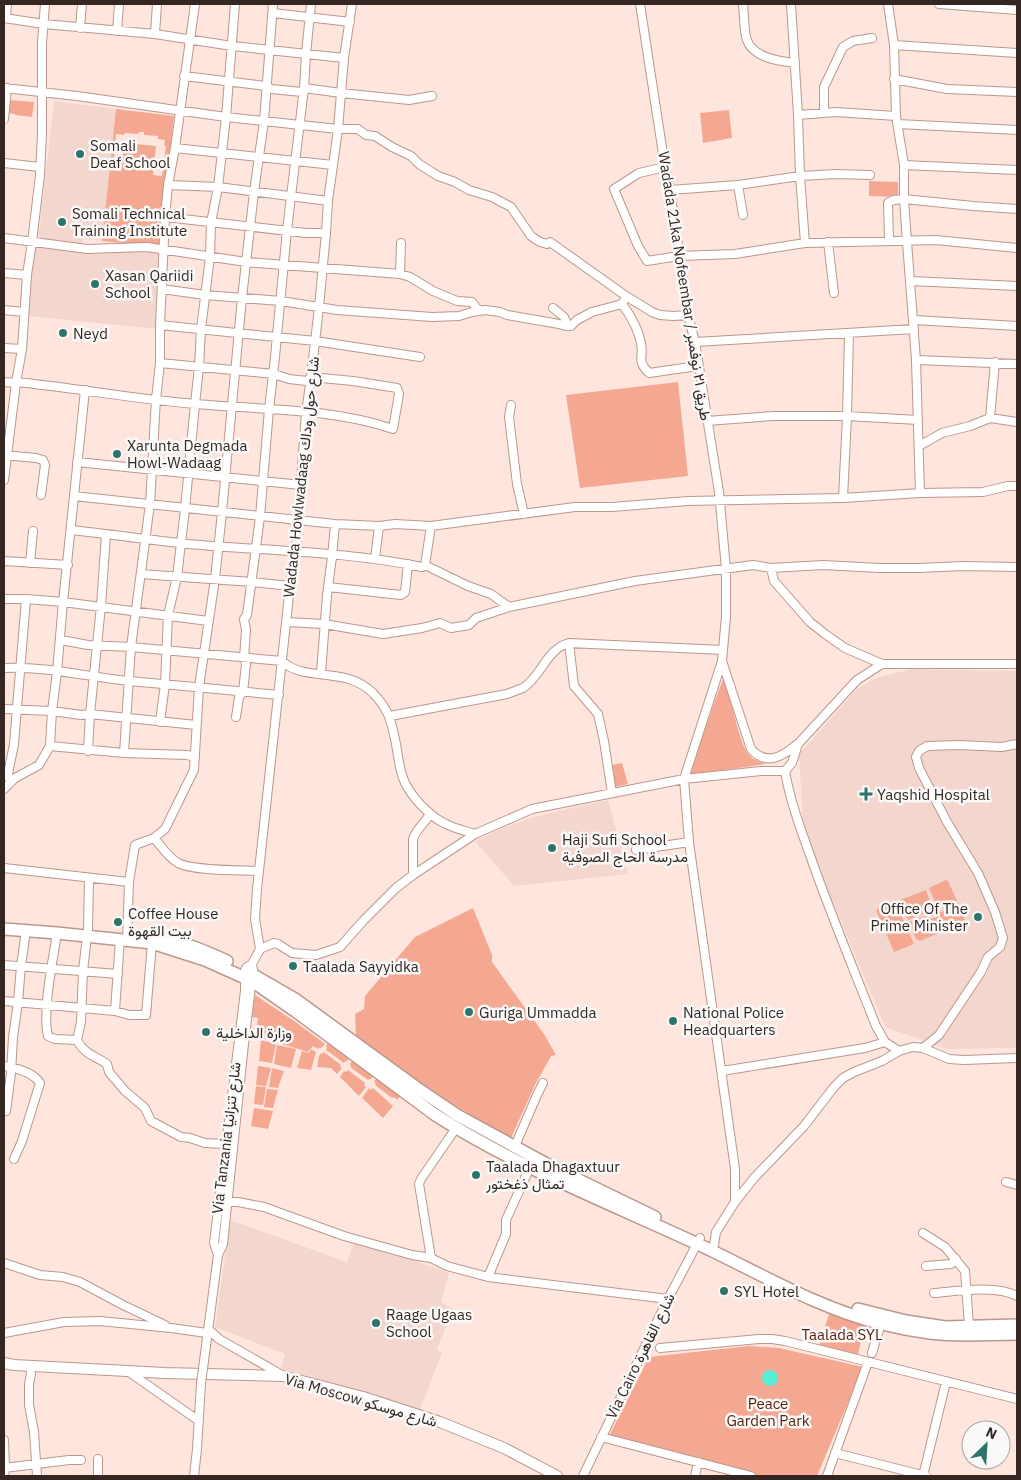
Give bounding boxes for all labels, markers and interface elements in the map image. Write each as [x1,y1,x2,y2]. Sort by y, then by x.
place label: Somali Deaf School [90,136,170,172]
marker: Somali Deaf School [74,148,86,160]
street label: Wadada 21ka Nofeembar / طريق ٢١ نوفمبر [653,150,716,422]
place label: Somali Technical Training Institute [72,204,187,240]
marker: Somali Technical Training Institute [56,216,68,228]
place label: Xasan Qariidi School [105,266,194,302]
marker: Xasan Qariidi School [89,278,101,290]
place label: Neyd [73,324,108,343]
marker: Neyd [57,327,69,339]
street label: Wadada Howlwadaag شارع حول وداك [279,355,325,599]
place label: Xarunta Degmada Howl-Wadaag [127,436,247,472]
marker: Xarunta Degmada Howl-Wadaag [111,448,123,460]
place label: Yaqshid Hospital [877,785,990,804]
marker: Yaqshid Hospital [859,787,873,801]
place label: Haji Sufi School مدرسة الحاج الصوفية [562,830,688,868]
marker: Haji Sufi School مدرسة الحاج الصوفية [546,842,558,854]
place label: Office Of The Prime Minister [871,899,968,935]
place label: Coffee House بيت القهوة [128,904,218,940]
marker: Office Of The Prime Minister [972,911,984,923]
marker: Coffee House بيت القهوة [112,916,124,928]
place label: Taalada Sayyidka [303,957,419,976]
marker: Taalada Sayyidka [287,960,299,972]
place label: Guriga Ummadda [479,1003,596,1022]
place label: National Police Headquarters [683,1003,784,1039]
marker: Guriga Ummadda [463,1006,475,1018]
marker: National Police Headquarters [667,1015,679,1027]
place label: وزارة الداخلية [216,1023,292,1042]
marker: وزارة الداخلية [200,1026,212,1038]
street label: Via Tanzania شارع تنزانيا [207,1061,247,1215]
place label: Taalada Dhagaxtuur تمثال ذغختور [485,1157,620,1193]
marker: Taalada Dhagaxtuur تمثال ذغختور [470,1169,482,1181]
place label: SYL Hotel [734,1282,799,1301]
marker: SYL Hotel [718,1285,730,1297]
street label: Via Cairo شارع القاهرة [601,1290,681,1423]
place label: Raage Ugaas School [386,1305,472,1341]
marker: Raage Ugaas School [370,1317,382,1329]
park label: Taalada SYL [802,1325,883,1344]
street label: Via Moscow شارع موسكو [282,1369,440,1433]
park label: Peace Garden Park [726,1394,810,1430]
north arrow [961,1420,1011,1470]
text: N [983,1423,1000,1444]

